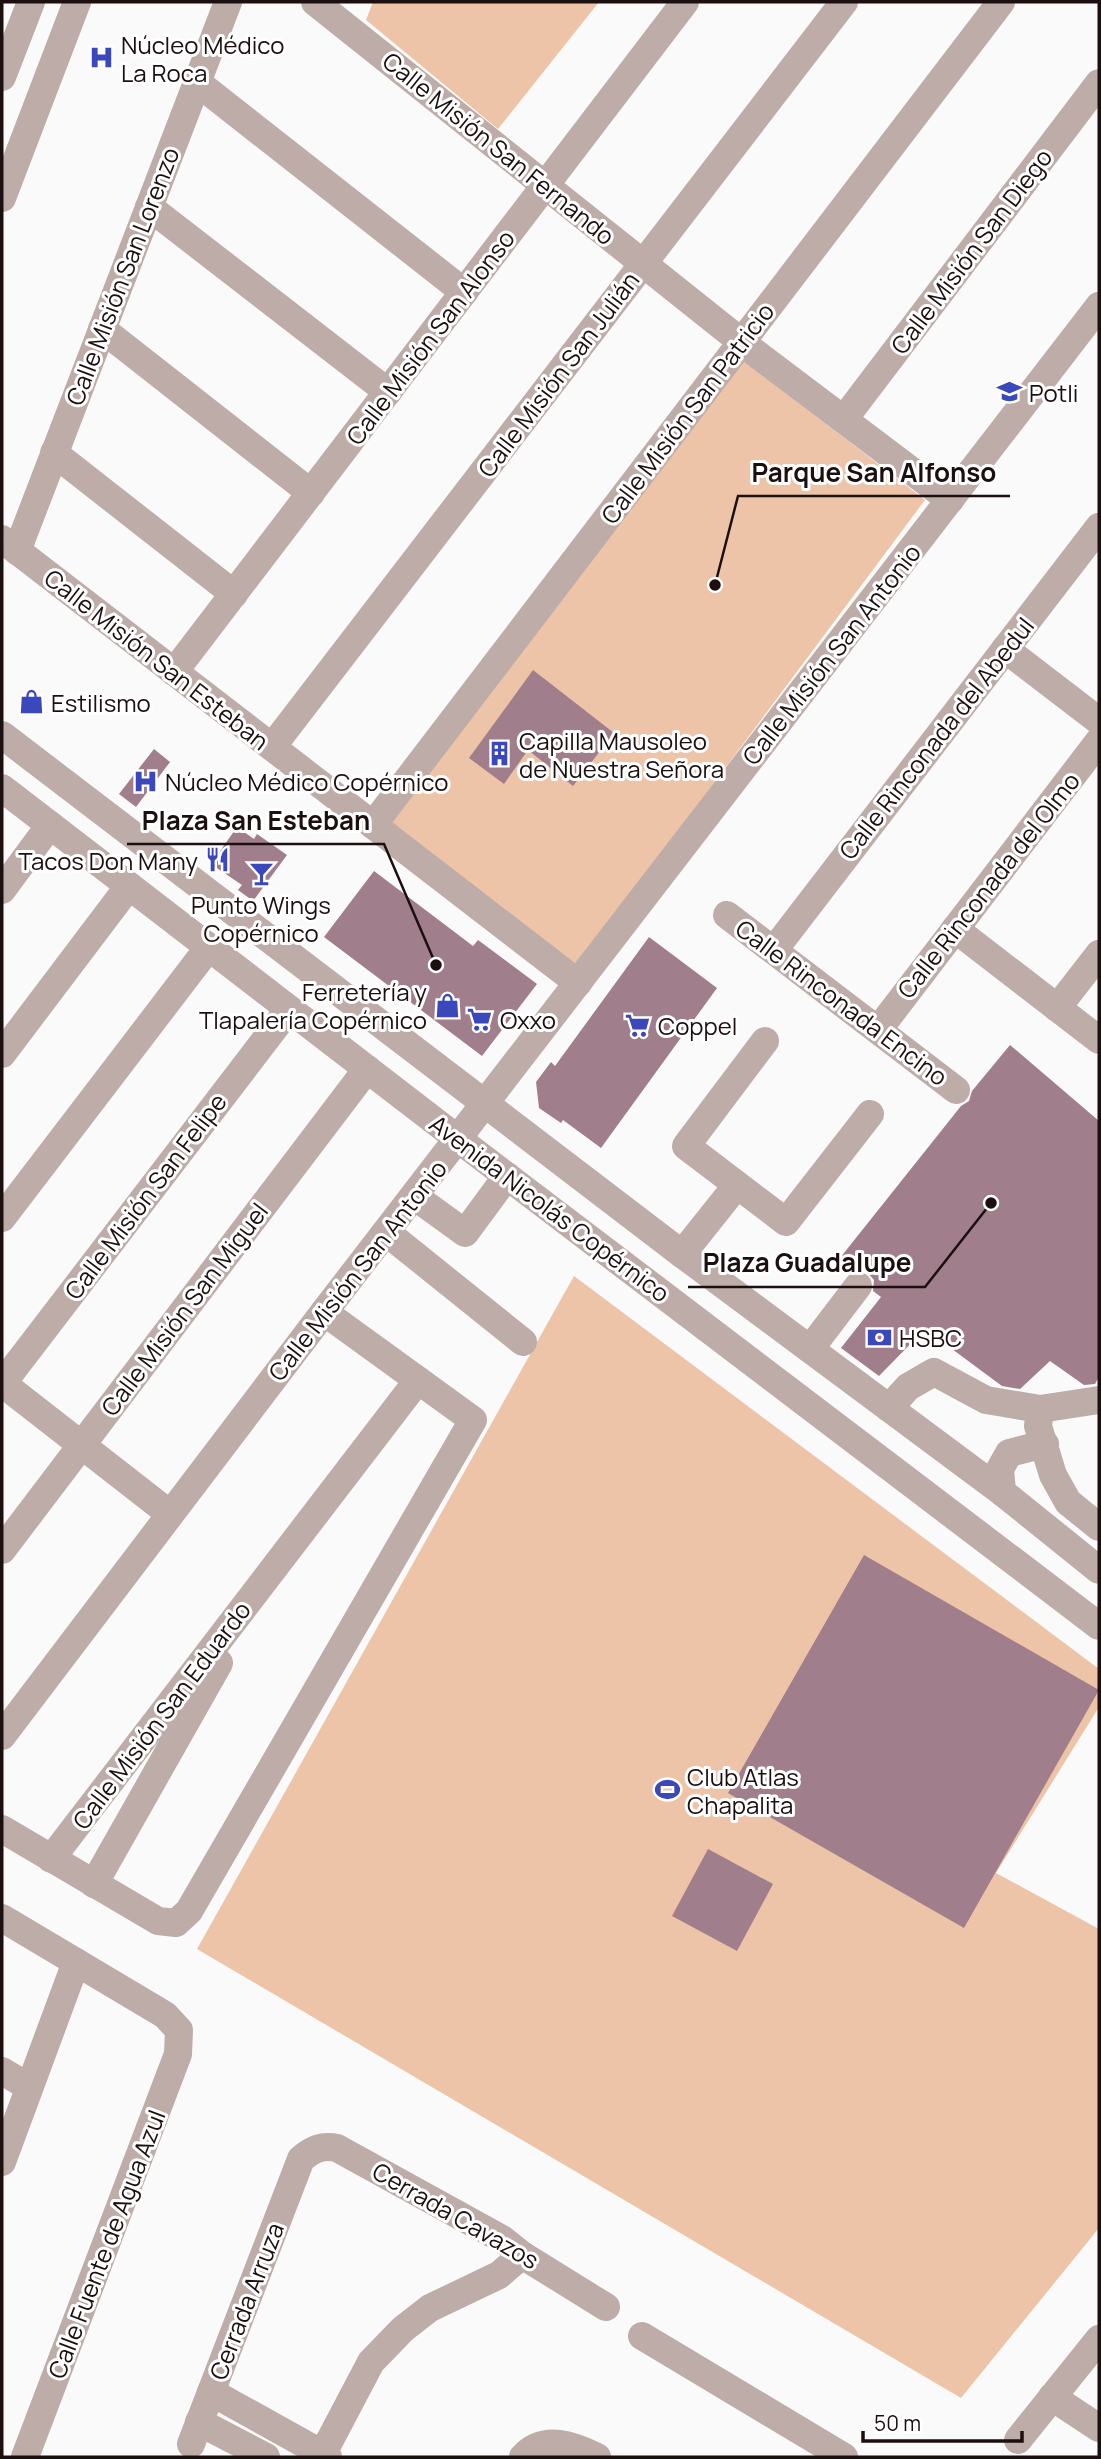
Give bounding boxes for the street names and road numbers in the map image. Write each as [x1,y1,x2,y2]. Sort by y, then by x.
street label: Calle Misión San Fernando [376,44,622,252]
street label: Calle Misión San Lorenzo [58,142,186,410]
street label: Calle Misión San Diego [883,142,1059,360]
street label: Calle Misión San Alonso [338,223,522,451]
street label: Calle Misión San Julián [470,265,646,483]
street label: Calle Misión San Patricio [593,296,781,530]
street label: Calle Misión San Antonio [734,537,928,771]
street label: Calle Misión San Esteban [38,561,276,757]
street label: Calle Rinconada del Abedul [831,610,1041,866]
street label: Calle Rinconada del Olmo [889,765,1087,1005]
street label: Calle Rinconada Encino [729,911,955,1093]
street label: Calle Misión San Felipe [57,1086,233,1306]
street label: Avenida Nicolás Copérnico [423,1107,677,1309]
street label: Calle Misión San Antonio [260,1153,454,1387]
street label: Calle Misión San Miguel [93,1196,275,1422]
street label: Calle Misión San Eduardo [64,1594,258,1836]
street label: Calle Fuente de Agua Azul [39,2105,173,2383]
street label: Cerrada Cavazos [367,2154,545,2276]
street label: Cerrada Arruza [201,2218,291,2384]

